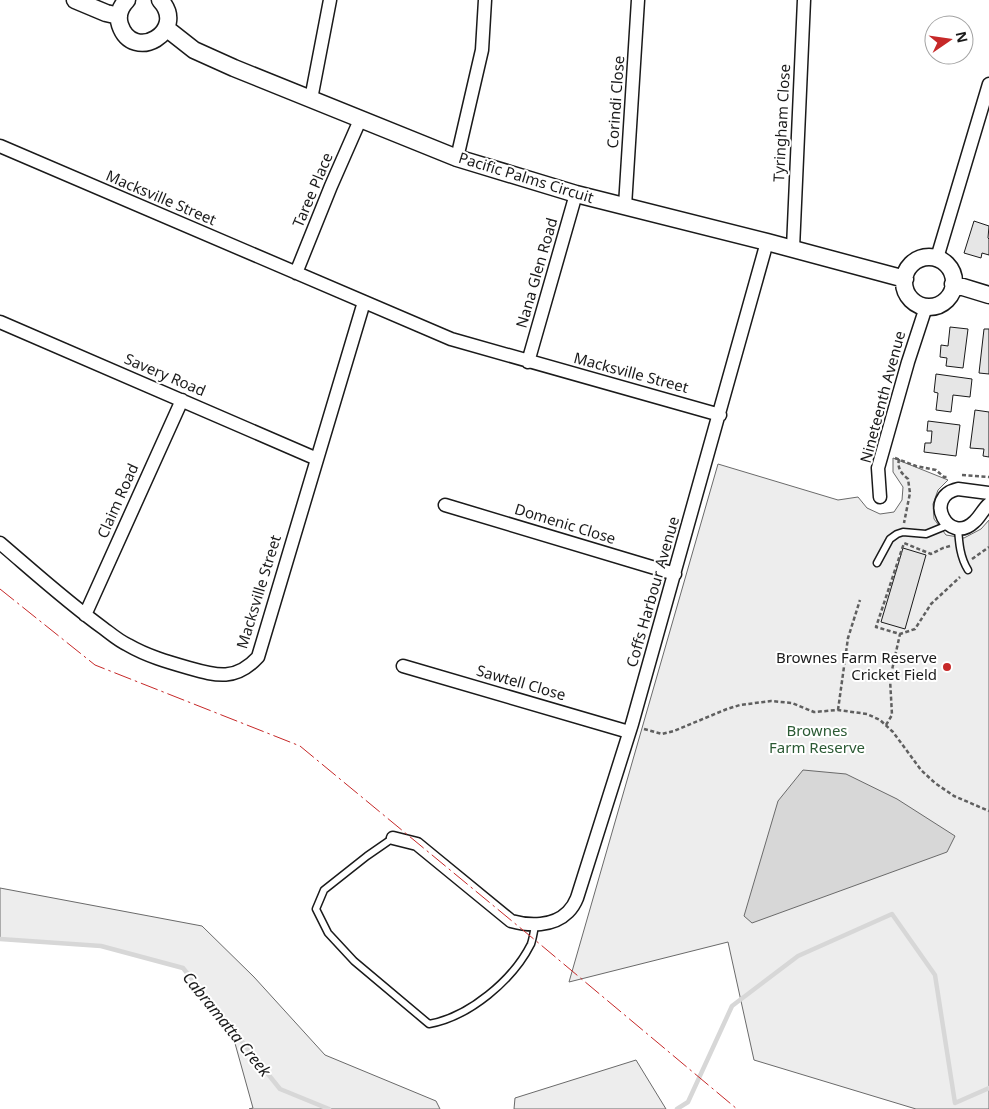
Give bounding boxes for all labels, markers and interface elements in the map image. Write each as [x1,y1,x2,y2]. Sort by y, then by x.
north arrow [924,15,974,65]
text: N [952,29,973,45]
street label: Corindi Close [602,55,628,149]
street label: Tyringham Close [768,64,794,182]
street label: Pacific Palms Circuit [456,147,597,207]
street label: Taree Place [287,149,337,230]
street label: Macksville Street [103,165,220,230]
street label: Nana Glen Road [511,215,561,330]
street label: Nineteenth Avenue [855,329,909,465]
street label: Macksville Street [572,347,691,397]
street label: Savery Road [122,348,209,400]
street label: Claim Road [92,460,142,541]
street label: Domenic Close [512,498,618,548]
street label: Coffs Harbour Avenue [621,514,683,669]
street label: Macksville Street [231,532,285,651]
place label: Brownes Farm Reserve Cricket Field [776,647,937,684]
street label: Sawtell Close [474,660,568,704]
marker: Brownes Farm Reserve Cricket Field [941,661,953,673]
park label: Brownes Farm Reserve [769,720,865,757]
water label: Cabramatta Creek [178,967,277,1082]

